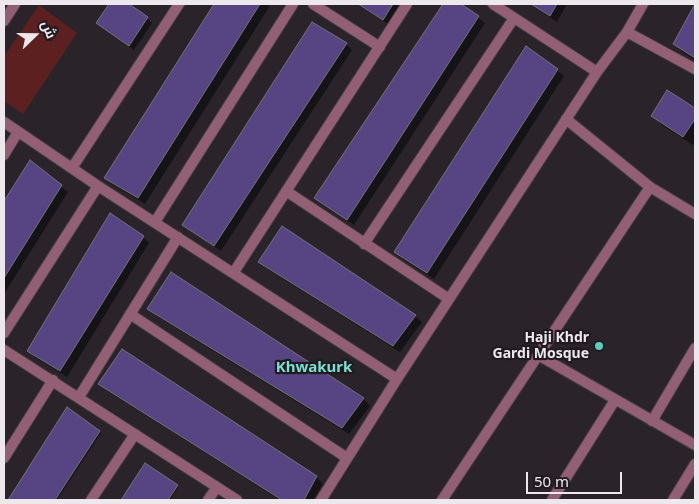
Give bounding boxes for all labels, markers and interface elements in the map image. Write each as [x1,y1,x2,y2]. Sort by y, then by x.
north arrow [10,10,60,60]
text: ش [37,17,62,41]
place label: Haji Khdr Gardi Mosque [493,330,589,362]
marker: Haji Khdr Gardi Mosque [593,340,605,352]
district label: Khwakurk [276,359,352,377]
scale bar [529,462,625,494]
text: 50 m [534,471,569,491]

